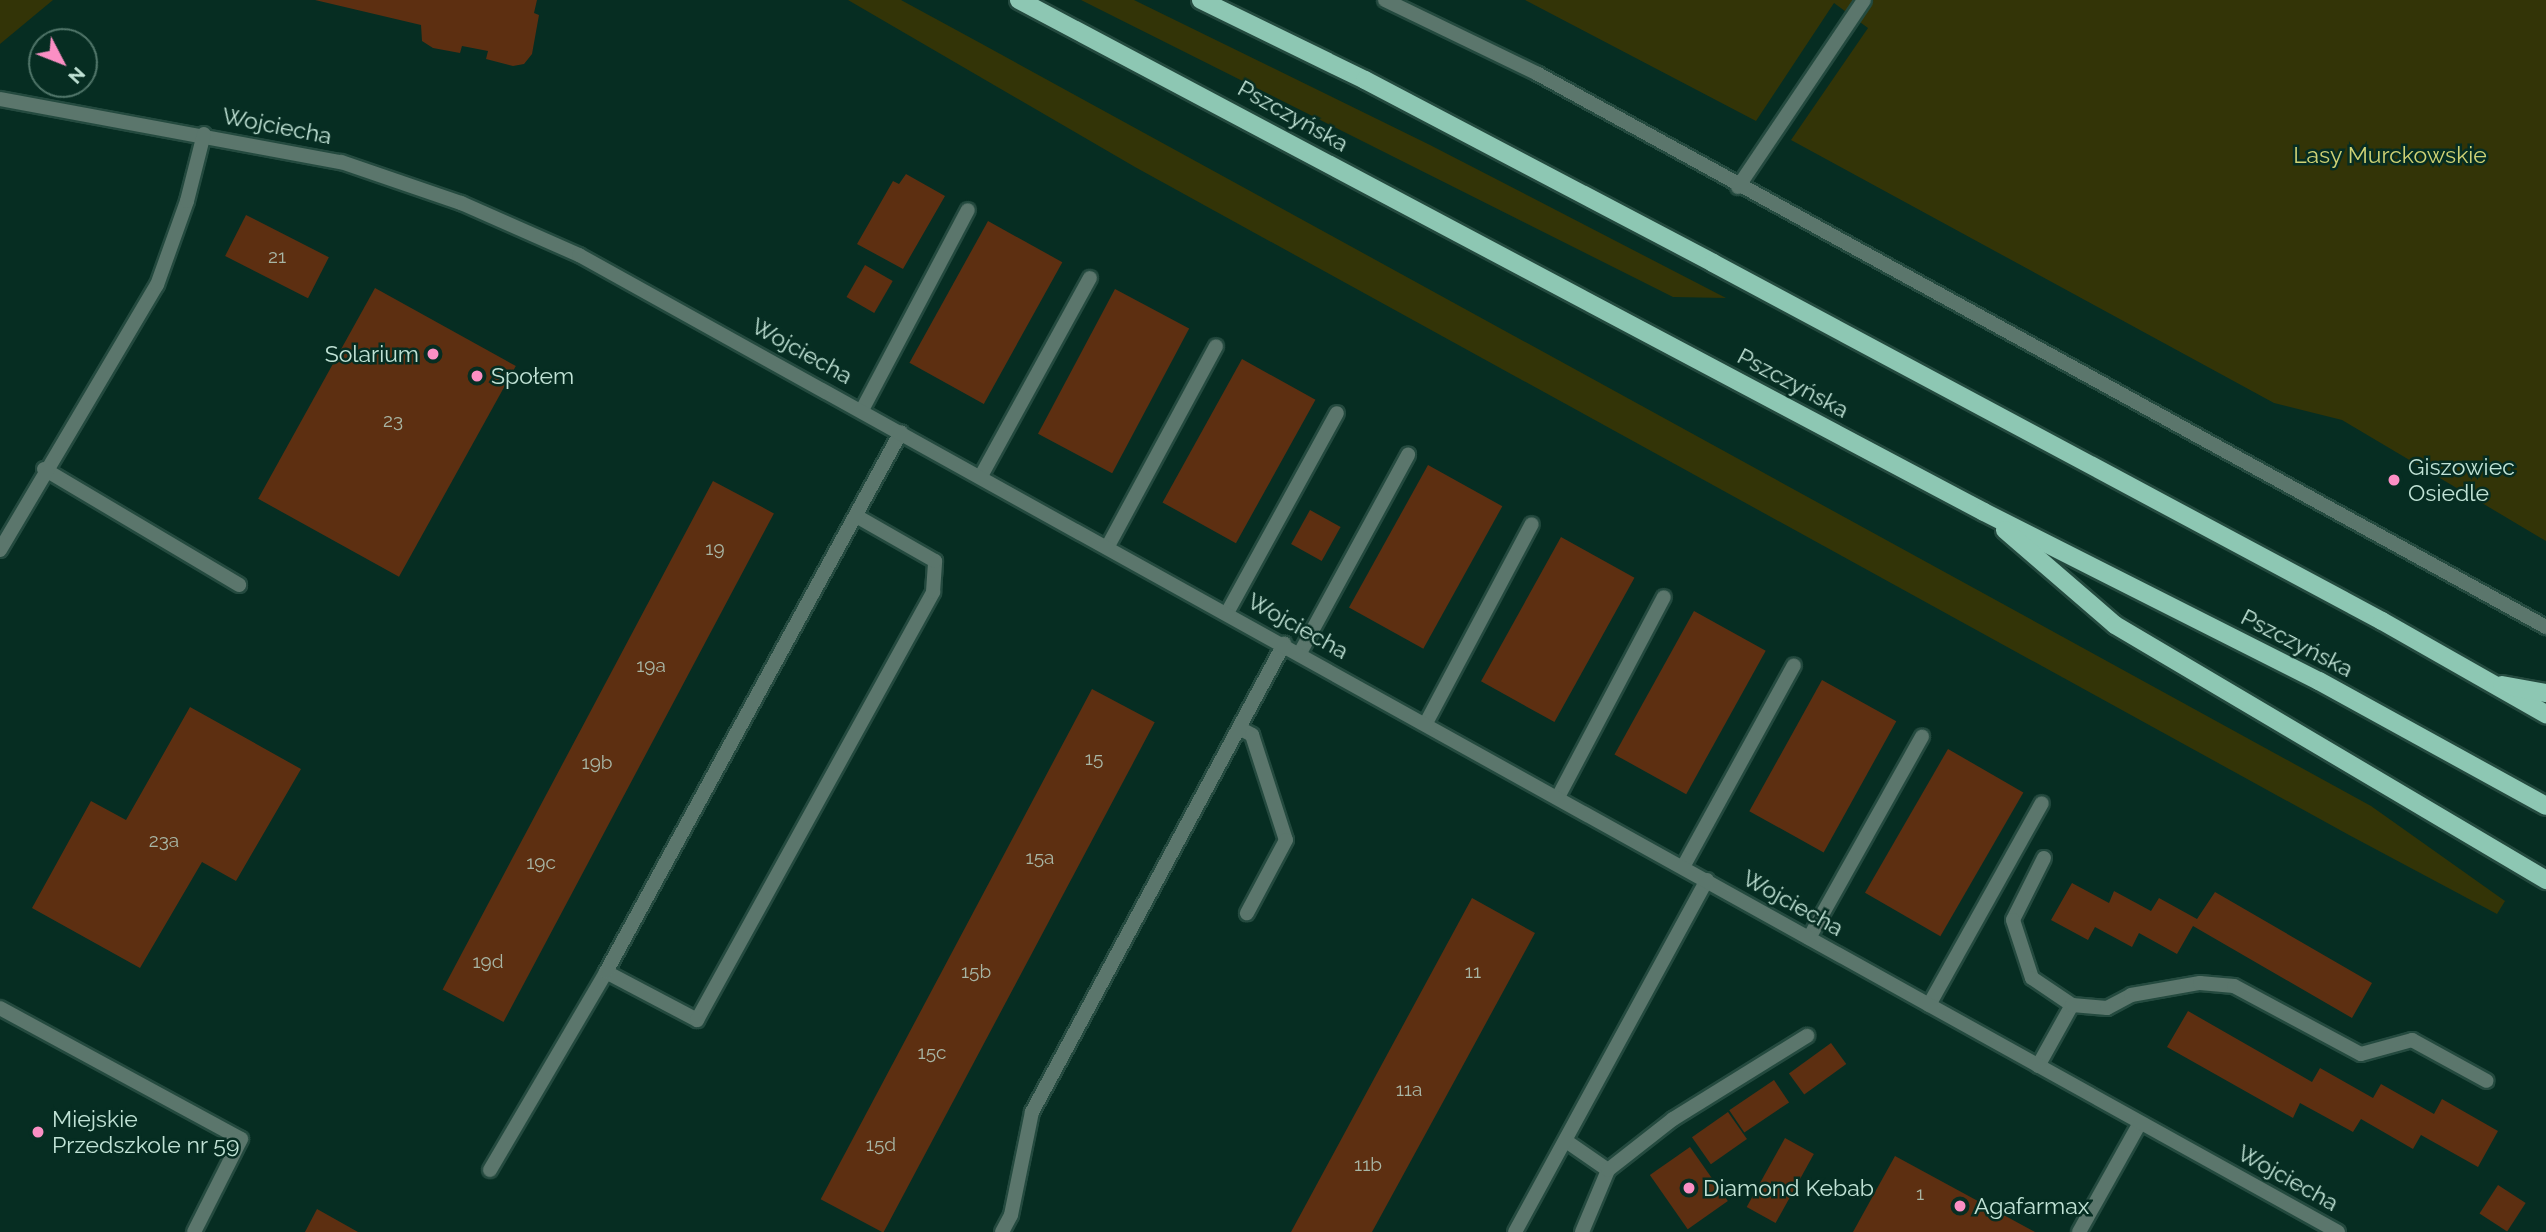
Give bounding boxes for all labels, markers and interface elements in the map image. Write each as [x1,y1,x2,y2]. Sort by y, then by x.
north arrow [28,28,98,98]
text: N [64,63,90,88]
street label: Pszczyńska [1233,74,1353,158]
street label: Wojciecha [220,102,334,150]
park label: Lasy Murckowskie [2293,141,2487,169]
house number: 21 [268,246,286,268]
street label: Wojciecha [747,312,857,390]
place label: Solarium [325,340,419,368]
street label: Pszczyńska [1733,342,1853,424]
marker: Solarium [425,346,441,362]
place label: Społem [491,362,574,390]
marker: Społem [469,368,485,384]
house number: 23 [383,410,403,432]
place label: Giszowiec Osiedle [2408,453,2515,507]
marker: Giszowiec Osiedle [2386,472,2402,488]
house number: 19 [705,538,725,560]
street label: Wojciecha [1243,587,1353,665]
street label: Pszczyńska [2236,603,2358,683]
house number: 19a [636,655,666,677]
house number: 15 [1085,748,1103,770]
house number: 19b [582,752,612,774]
house number: 23a [149,830,179,852]
house number: 15a [1026,847,1054,869]
house number: 19c [526,852,556,874]
street label: Wojciecha [1738,864,1848,942]
house number: 19d [472,951,504,973]
house number: 15b [961,961,991,983]
house number: 11 [1465,961,1481,983]
house number: 15c [918,1042,946,1064]
house number: 11a [1396,1079,1422,1101]
place label: Miejskie Przedszkole nr 59 [52,1105,240,1159]
marker: Miejskie Przedszkole nr 59 [30,1124,46,1140]
house number: 15d [866,1134,896,1156]
street label: Wojciecha [2233,1139,2343,1217]
house number: 11b [1354,1154,1382,1176]
place label: Diamond Kebab [1703,1174,1874,1202]
marker: Diamond Kebab [1681,1180,1697,1196]
house number: 1 [1916,1183,1924,1205]
place label: Agafarmax [1974,1192,2089,1220]
marker: Agafarmax [1952,1198,1968,1214]

